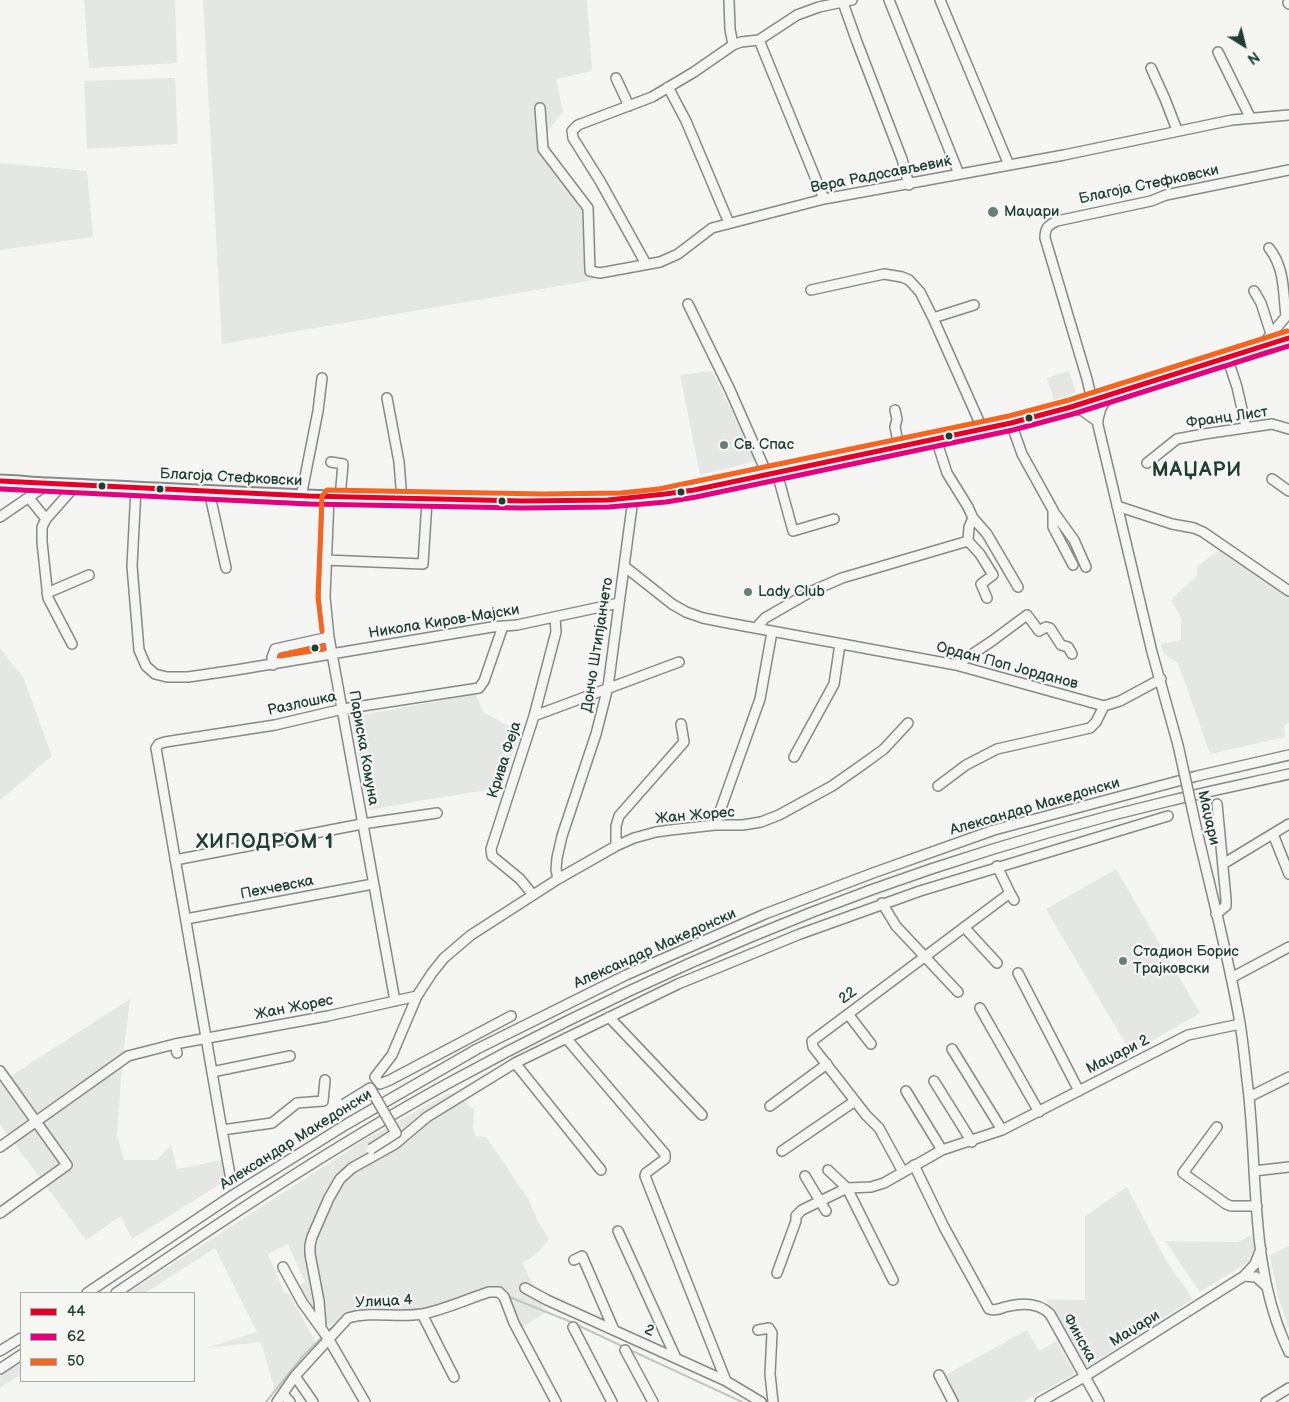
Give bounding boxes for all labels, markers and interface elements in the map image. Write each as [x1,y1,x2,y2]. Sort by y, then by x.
north arrow [1219,20,1269,70]
text: N [1244,48,1262,68]
street label: Вера Радосављевиќ [809,152,953,198]
street label: Благоја Стефковски [1077,161,1221,209]
place label: Маџари [1004,203,1059,221]
marker: Маџари [986,205,1000,219]
street label: Франц Лист [1185,403,1269,433]
unlabelled marker [1024,413,1034,423]
unlabelled marker [944,431,954,441]
place label: Св. Спас [734,436,794,454]
marker: Св. Спас [718,439,730,451]
district label: МАЏАРИ [1151,459,1243,483]
street label: Благоја Стефковски [159,465,303,491]
unlabelled marker [97,481,107,491]
unlabelled marker [155,484,165,494]
unlabelled marker [676,487,686,497]
unlabelled marker [497,496,507,506]
street label: Дончо Штипјанчето [578,576,618,714]
place label: Lady Club [758,583,825,601]
marker: Lady Club [742,586,754,598]
street label: Никола Киров-Мајски [367,601,521,643]
street label: Ордан Поп Јорданов [934,638,1080,694]
unlabelled marker [310,643,320,653]
street label: Разлошка [266,688,338,720]
street label: Париска Комуна [344,689,382,807]
street label: Крива Феја [484,719,526,801]
street label: Александар Македонски [948,774,1122,840]
street label: Маџари [1193,789,1223,847]
street label: Жан Жорес [655,804,735,828]
district label: ХИПОДРОМ 1 [195,831,335,855]
street label: Пехчевска [239,872,315,904]
street label: Александар Македонски [571,905,739,993]
place label: Стадион Борис Трајковски [1133,943,1239,978]
marker: Стадион Борис Трајковски [1117,955,1129,967]
street label: 22 [836,983,860,1009]
street label: Жан Жорес [253,992,335,1024]
street label: Маџари 2 [1083,1031,1153,1079]
street label: Александар Македонски [217,1086,375,1194]
legend [20,1292,195,1382]
street label: Улица 4 [355,1292,413,1312]
text: 44 [67,1302,85,1321]
street label: Маџари [1107,1307,1163,1351]
street label: Финска [1058,1311,1100,1365]
street label: 2 [641,1321,657,1341]
text: 62 [67,1327,85,1346]
text: 50 [67,1352,84,1371]

